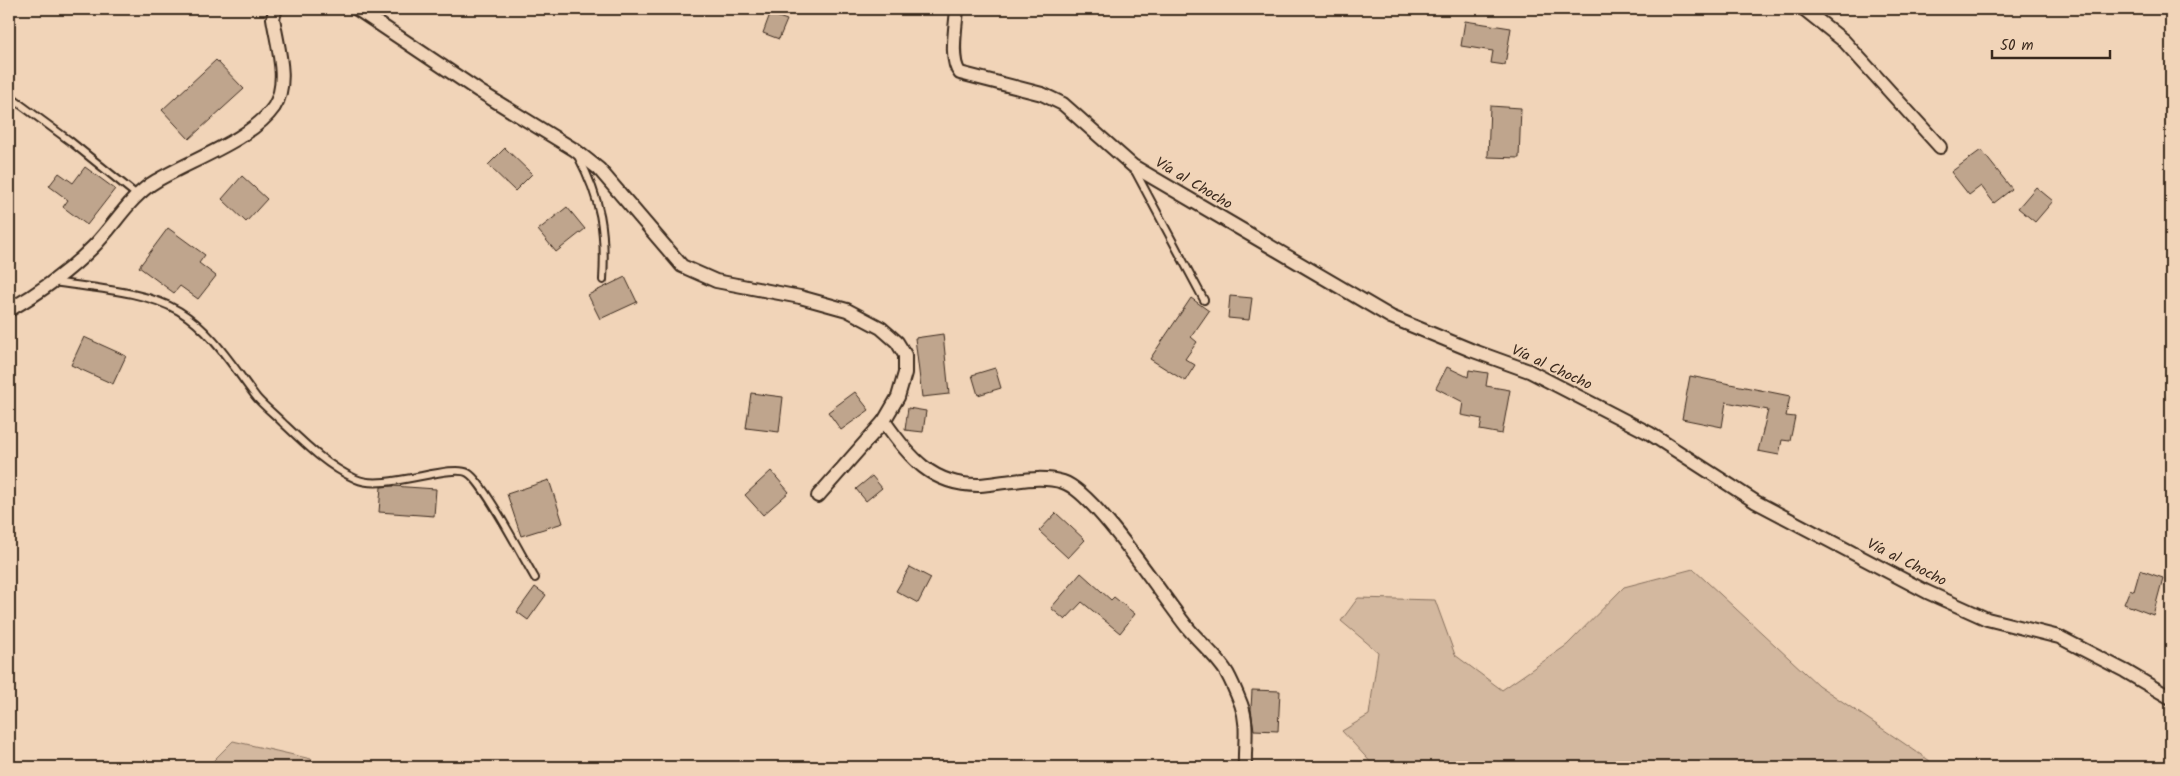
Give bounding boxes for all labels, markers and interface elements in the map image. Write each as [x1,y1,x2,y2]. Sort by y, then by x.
scale bar [1992,28,2110,60]
text: 50 m [2000,34,2034,58]
street label: Vía al Chocho [1150,151,1237,217]
street label: Vía al Chocho [1507,339,1596,397]
street label: Vía al Chocho [1862,533,1951,593]

